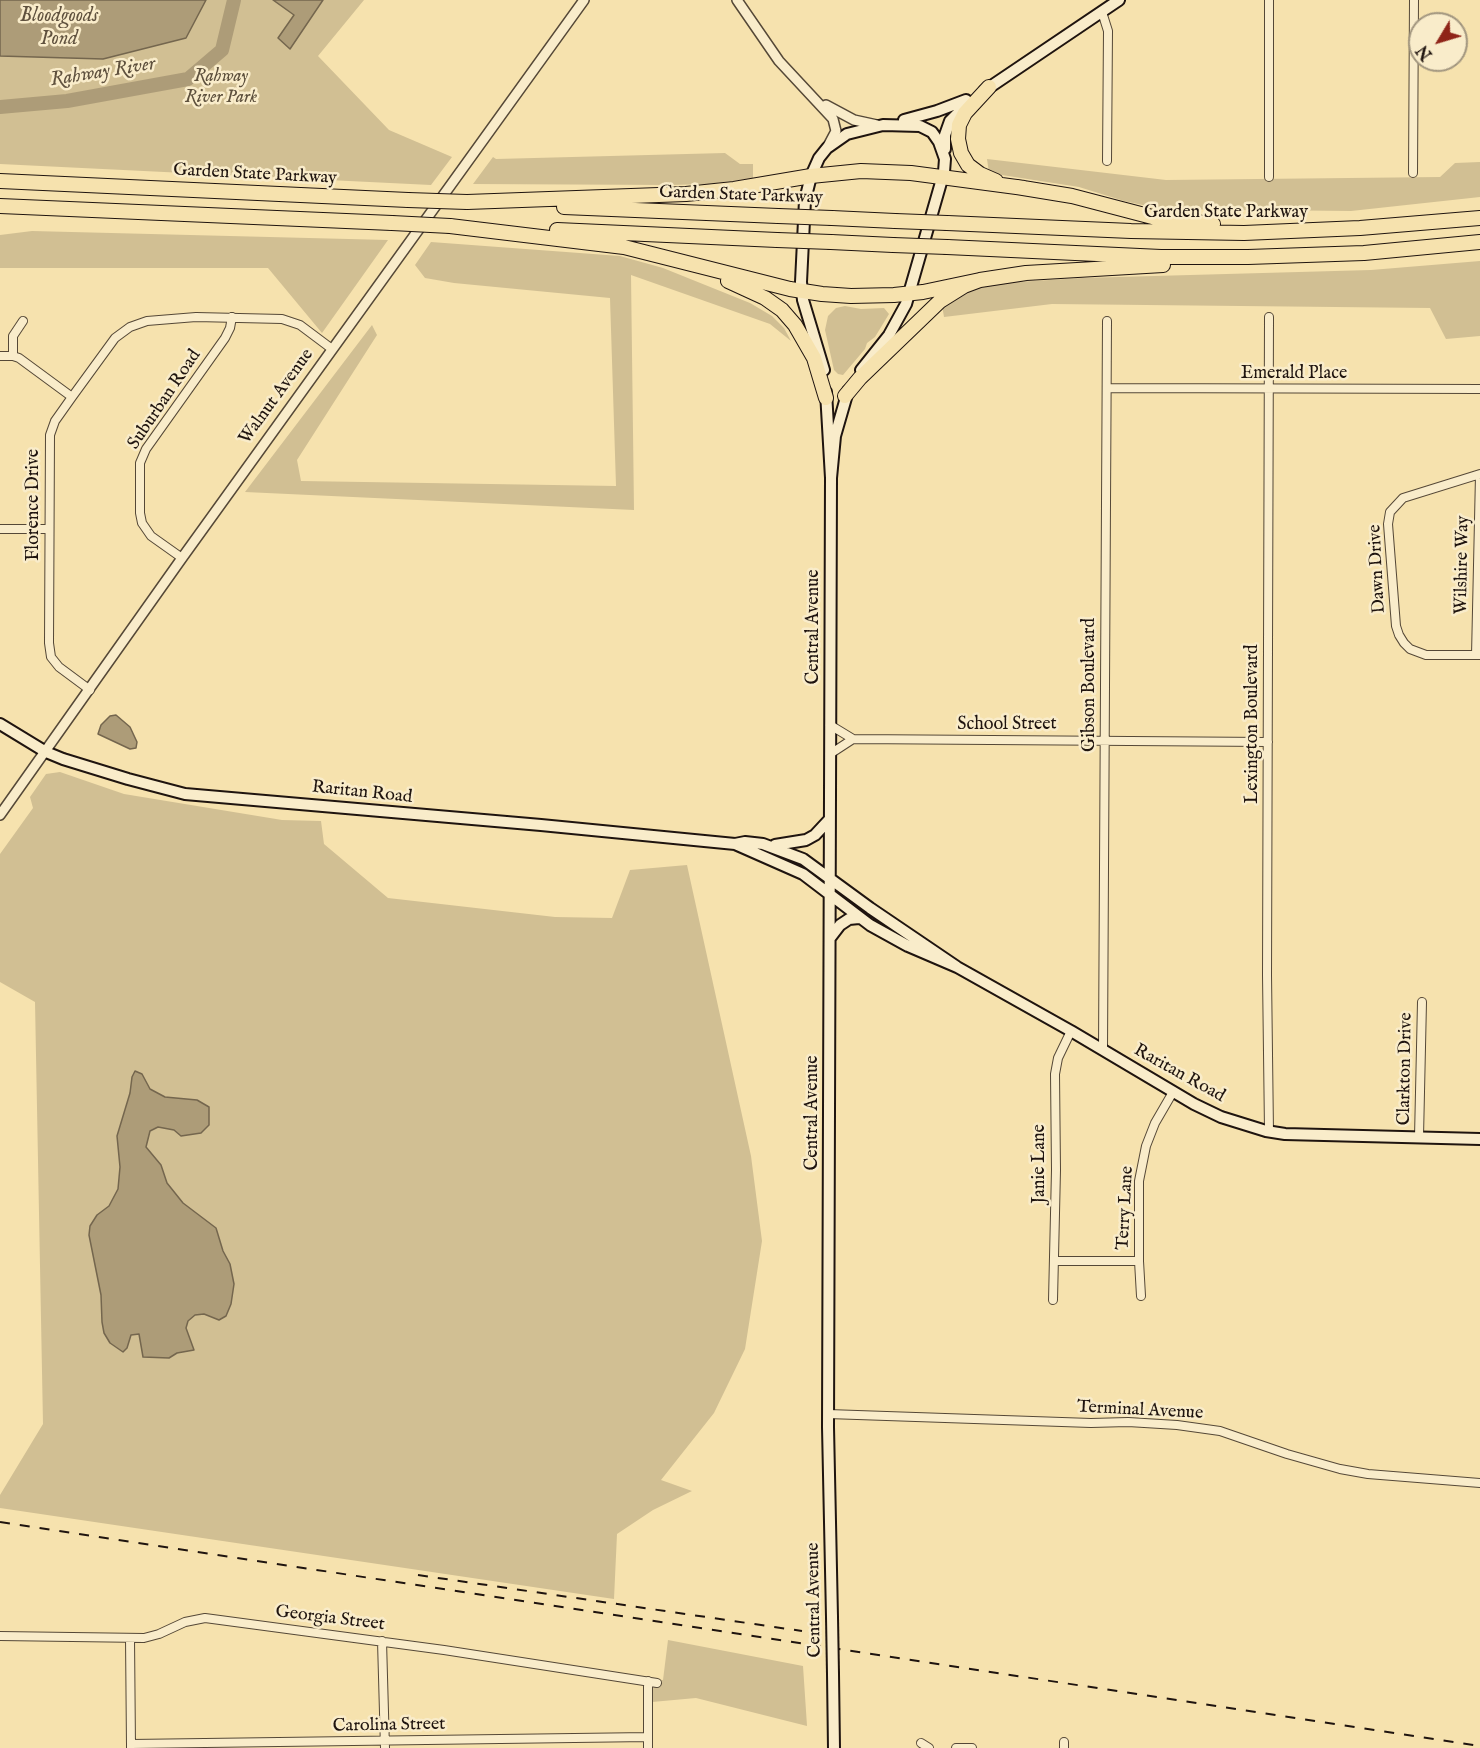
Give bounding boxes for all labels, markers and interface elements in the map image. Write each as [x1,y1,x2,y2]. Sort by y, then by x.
water label: Bloodgoods Pond [20,5,98,52]
north arrow [1408,12,1468,72]
text: N [1413,40,1438,63]
water label: Rahway River [49,53,157,93]
park label: Rahway River Park [185,66,257,109]
street label: Garden State Parkway [173,160,337,190]
street label: Garden State Parkway [659,182,823,210]
street label: Garden State Parkway [1144,202,1308,224]
street label: Walnut Avenue [235,345,319,449]
street label: Suburban Road [124,346,206,454]
street label: Emerald Place [1241,363,1347,385]
street label: Florence Drive [23,449,45,561]
street label: Wilshire Way [1451,515,1475,615]
street label: Dawn Drive [1365,524,1391,614]
street label: Central Avenue [803,569,825,685]
street label: Gibson Boulevard [1079,618,1101,752]
street label: Lexington Boulevard [1242,644,1264,804]
street label: School Street [957,714,1057,736]
street label: Raritan Road [311,777,413,809]
street label: Clarkton Drive [1394,1012,1418,1126]
street label: Raritan Road [1130,1040,1228,1108]
street label: Central Avenue [802,1055,824,1171]
street label: Janie Lane [1029,1124,1051,1204]
street label: Terry Lane [1113,1165,1139,1251]
street label: Terminal Avenue [1076,1397,1204,1425]
street label: Central Avenue [803,1542,827,1658]
street label: Georgia Street [274,1602,386,1636]
street label: Carolina Street [332,1714,446,1738]

